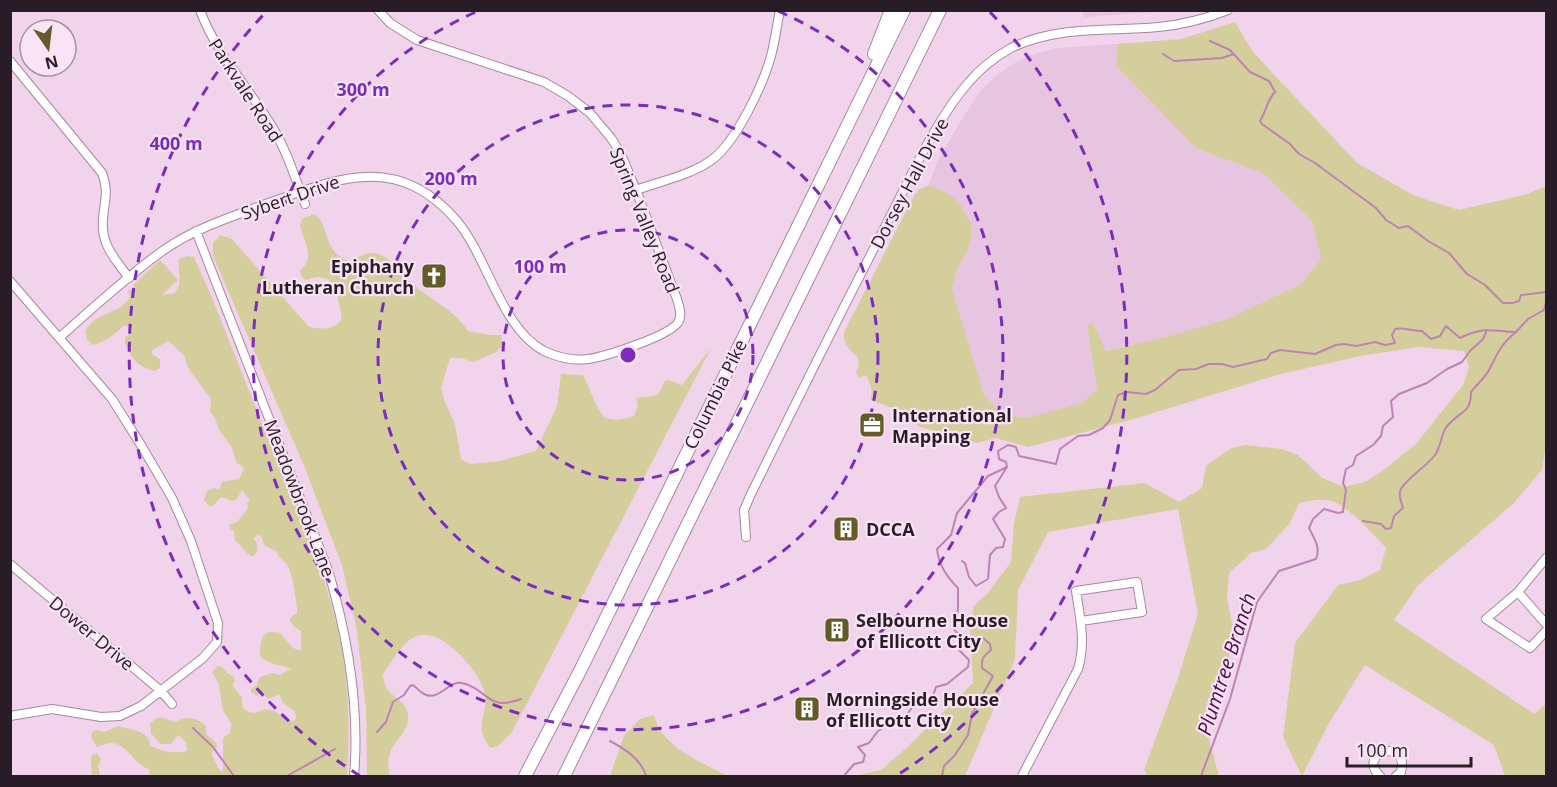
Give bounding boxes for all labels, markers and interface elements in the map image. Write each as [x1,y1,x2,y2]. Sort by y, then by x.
north arrow [18,18,78,78]
street label: Parkvale Road [204,34,288,146]
text: N [43,50,61,75]
text: 300 m [336,77,390,101]
street label: Dorsey Hall Drive [864,113,954,253]
text: 400 m [149,131,203,155]
street label: Spring Valley Road [605,144,685,296]
text: 200 m [424,166,478,190]
street label: Sybert Drive [238,169,342,225]
place label: Epiphany Lutheran Church [262,254,415,299]
text: 100 m [513,254,567,278]
church icon: Epiphany Lutheran Church [419,261,449,291]
street label: Columbia Pike [678,335,752,453]
centre of rings [618,345,638,365]
place label: International Mapping [892,403,1012,448]
office icon: International Mapping [857,410,887,440]
street label: Meadowbrook Lane [259,416,341,580]
building icon: DCCA [831,514,861,544]
place label: DCCA [866,517,915,541]
water label: Plumtree Branch [1190,589,1262,739]
street label: Dower Drive [44,590,140,676]
place label: Selbourne House of Ellicott City [856,608,1008,653]
building icon: Selbourne House of Ellicott City [822,615,852,645]
place label: Morningside House of Ellicott City [826,687,999,732]
building icon: Morningside House of Ellicott City [792,694,822,724]
scale bar [1347,730,1472,768]
text: 100 m [1356,738,1408,762]

